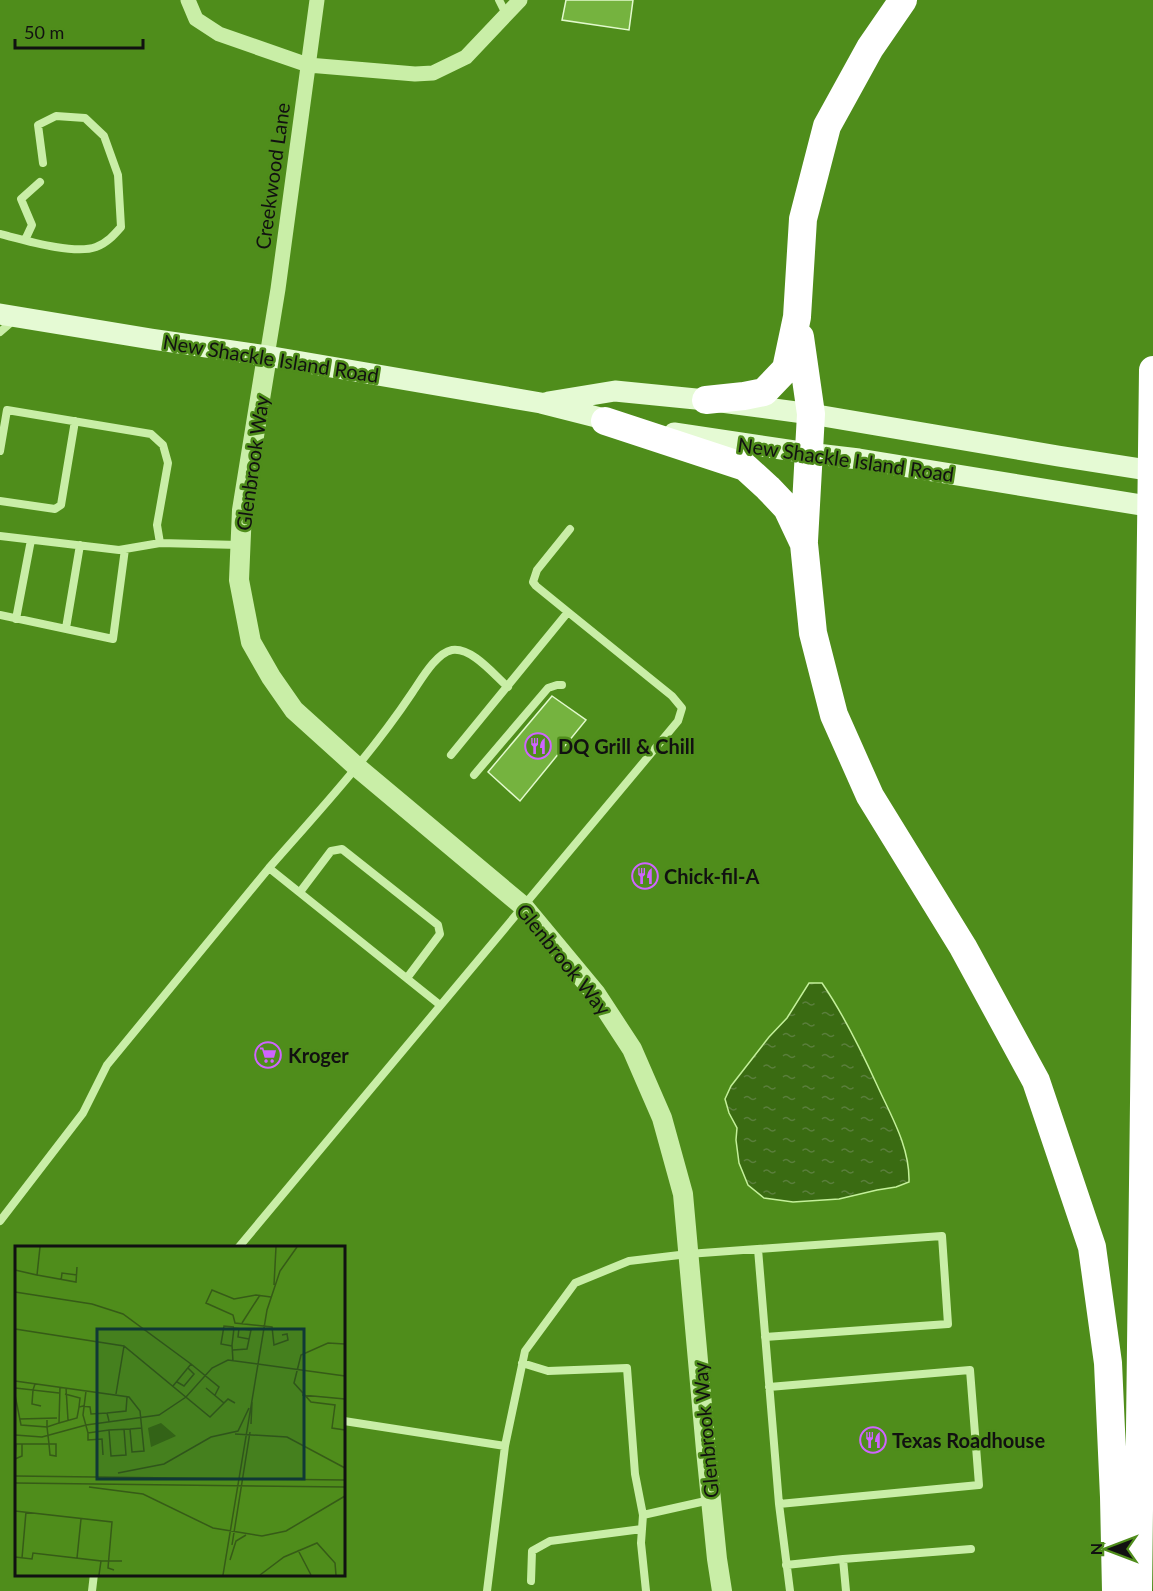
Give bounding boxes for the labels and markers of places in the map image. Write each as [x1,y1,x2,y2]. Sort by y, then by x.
restaurant icon: DQ Grill & Chill [523,731,553,761]
place label: DQ Grill & Chill [558,734,695,758]
restaurant icon: Chick-fil-A [630,861,660,891]
place label: Chick-fil-A [664,864,759,888]
supermarket icon: Kroger [253,1040,283,1070]
place label: Kroger [288,1043,349,1067]
restaurant icon: Texas Roadhouse [858,1425,888,1455]
place label: Texas Roadhouse [892,1428,1045,1452]

